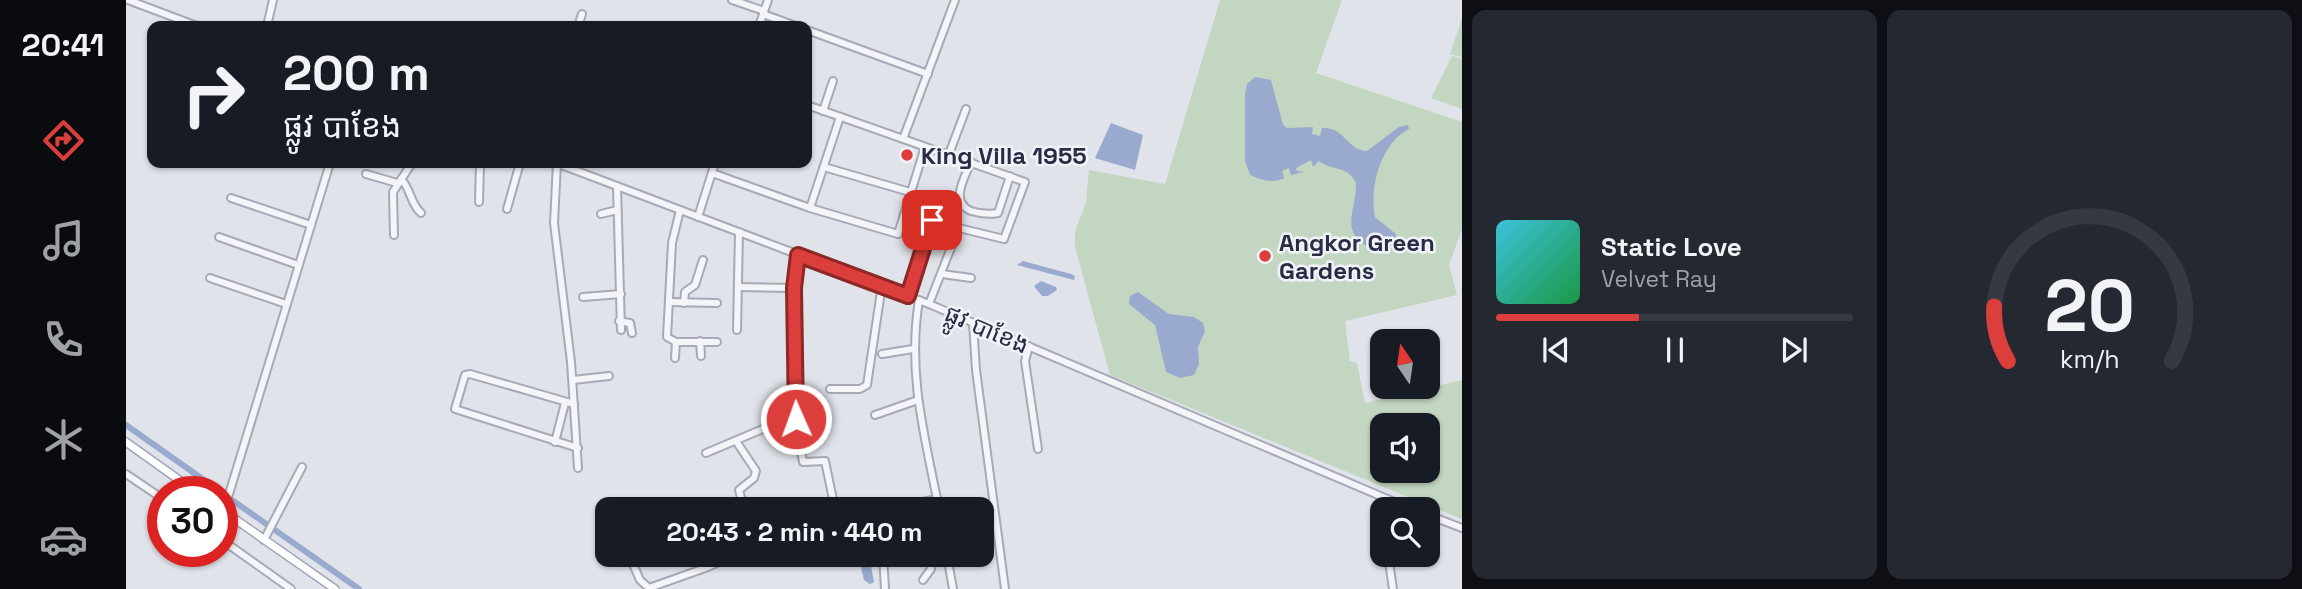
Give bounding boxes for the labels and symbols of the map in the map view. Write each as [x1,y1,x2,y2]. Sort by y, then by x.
place label: King Villa 1955 [921,140,1087,171]
marker: King Villa 1955 [899,147,915,163]
pin [902,190,962,250]
place label: Angkor Green Gardens [1279,227,1435,286]
marker: Angkor Green Gardens [1257,248,1273,264]
street label: ផ្លូវ បាខែង [937,297,1034,367]
north arrow [1370,329,1440,399]
position arrow [759,382,833,456]
speed limit sign: 30 [147,476,238,567]

